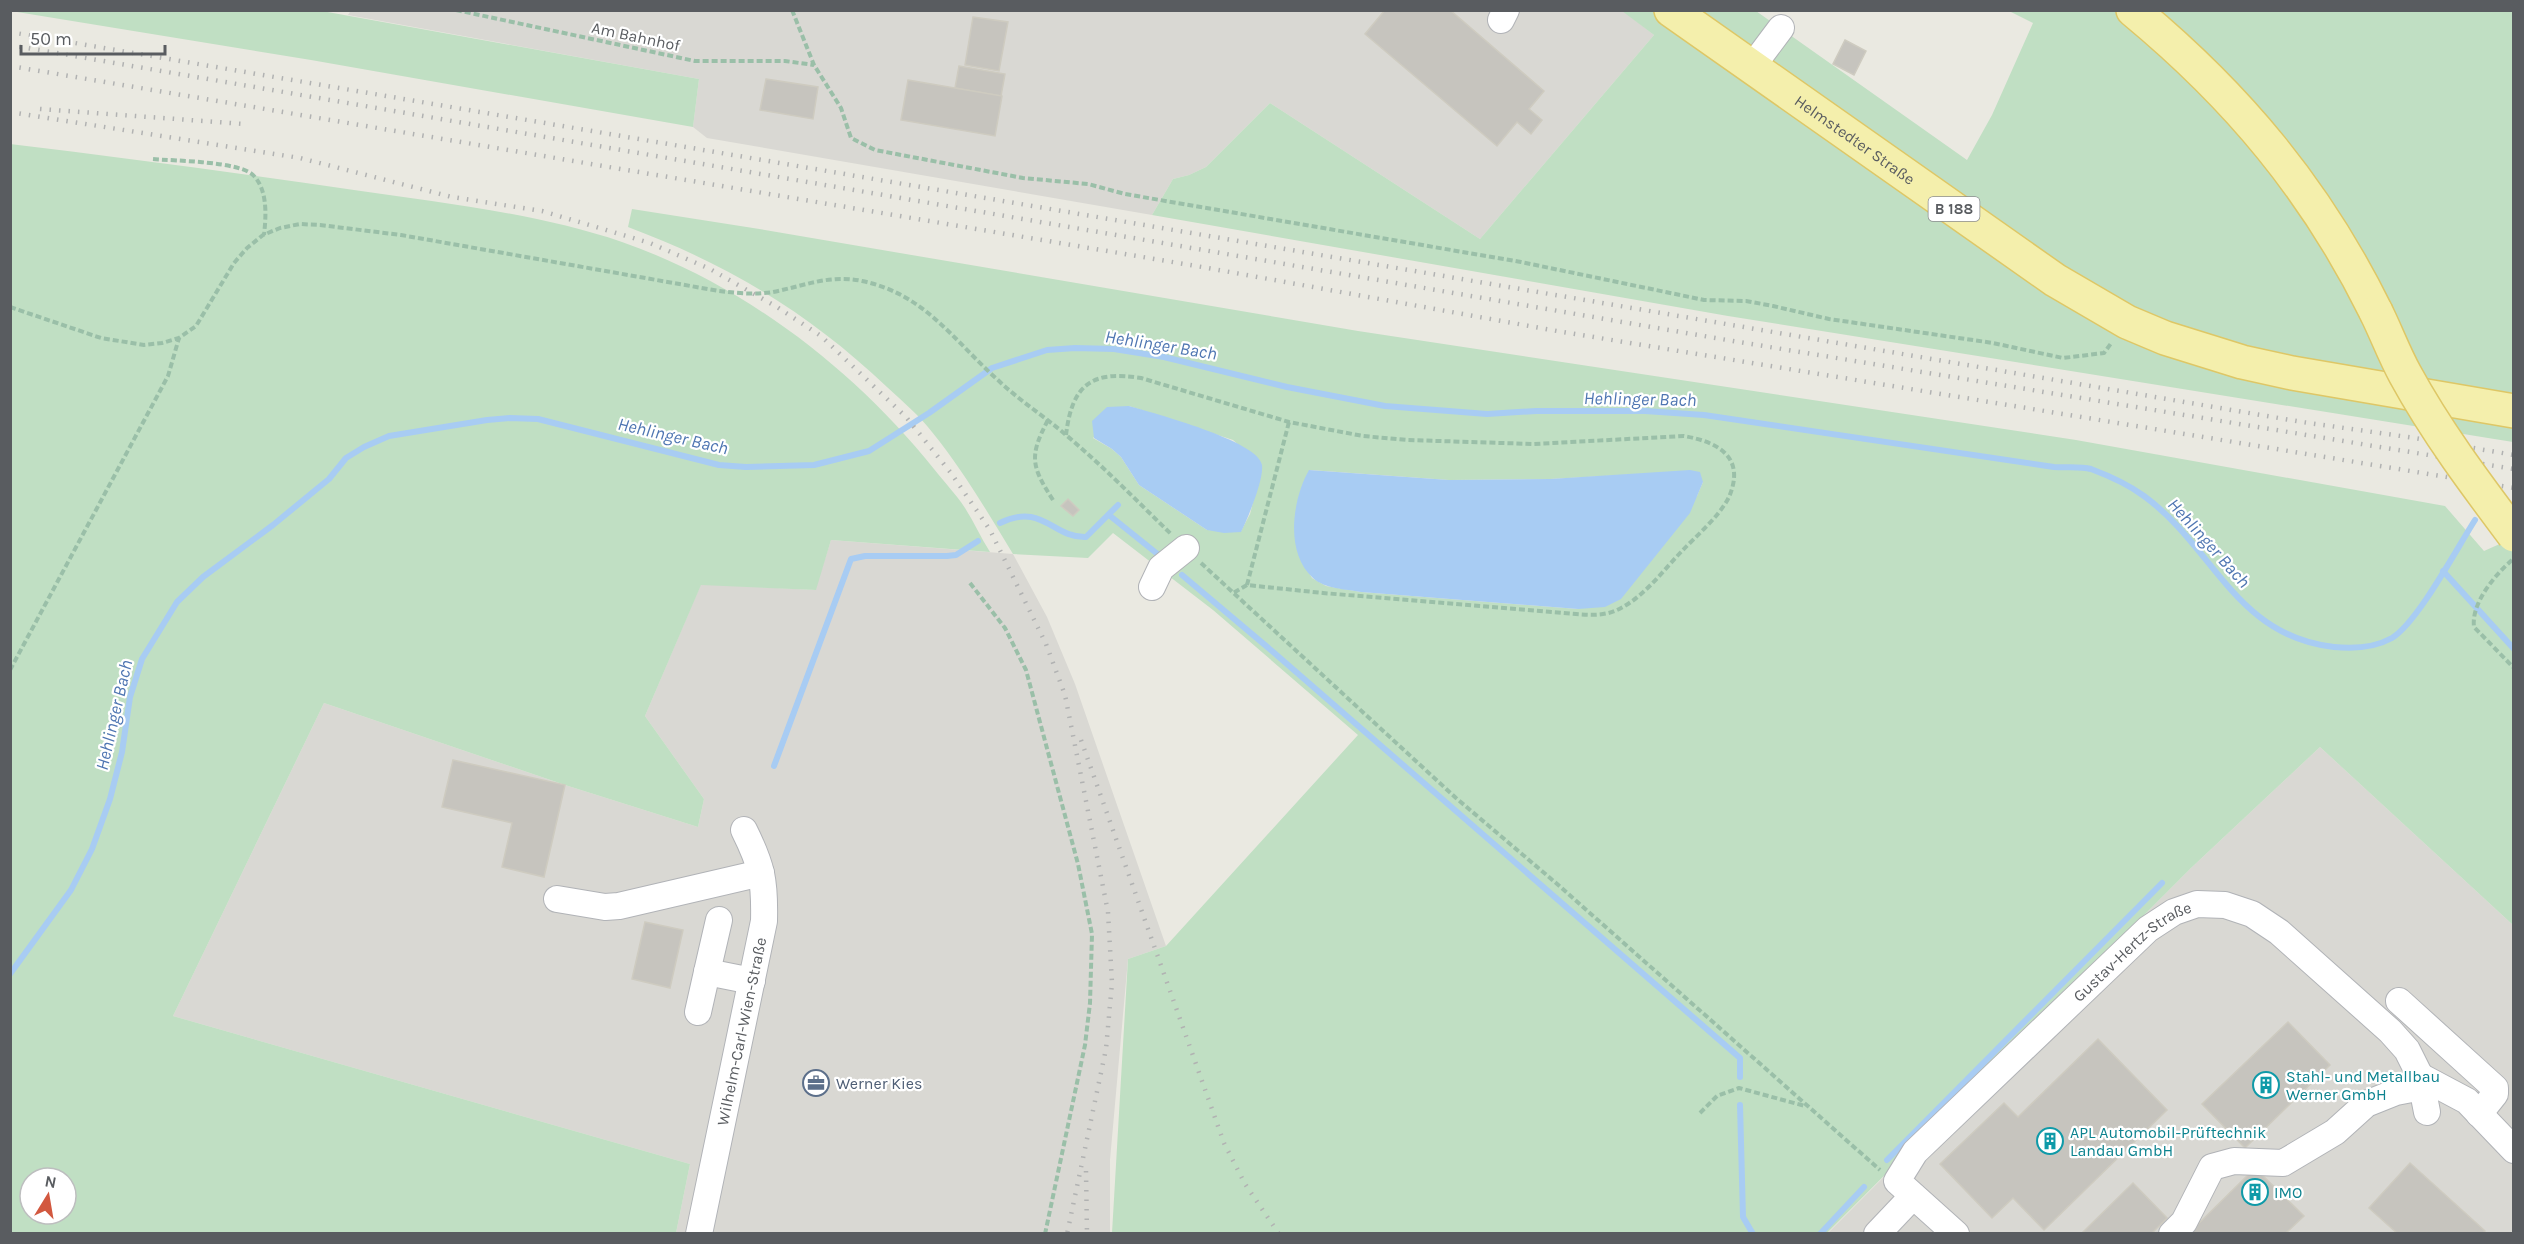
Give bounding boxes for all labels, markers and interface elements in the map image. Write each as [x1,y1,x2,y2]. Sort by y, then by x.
scale bar [21,18,165,56]
street label: Am Bahnhof [590,18,682,55]
text: 50 m [30,28,72,50]
street label: Helmstedter Straße [1791,91,1919,189]
road number: B 188 [1928,197,1980,221]
water label: Hehlinger Bach [1104,325,1218,365]
water label: Hehlinger Bach [1583,387,1697,411]
water label: Hehlinger Bach [616,413,730,459]
water label: Hehlinger Bach [2163,494,2255,592]
water label: Hehlinger Bach [91,658,137,772]
street label: Gustav-Hertz-Straße [2069,898,2194,1006]
street label: Wilhelm-Carl-Wien-Straße [713,936,770,1127]
place label: Stahl- und Metallbau Werner GmbH [2286,1067,2440,1104]
office icon: Werner Kies [801,1068,831,1098]
building icon: Stahl- und Metallbau Werner GmbH [2251,1070,2281,1100]
place label: Werner Kies [836,1074,922,1093]
place label: APL Automobil-Prüftechnik Landau GmbH [2070,1123,2266,1160]
building icon: APL Automobil-Prüftechnik Landau GmbH [2035,1126,2065,1156]
north arrow [18,1166,78,1226]
text: N [43,1171,58,1192]
building icon: IMO [2240,1177,2270,1207]
place label: IMO [2274,1183,2302,1202]

